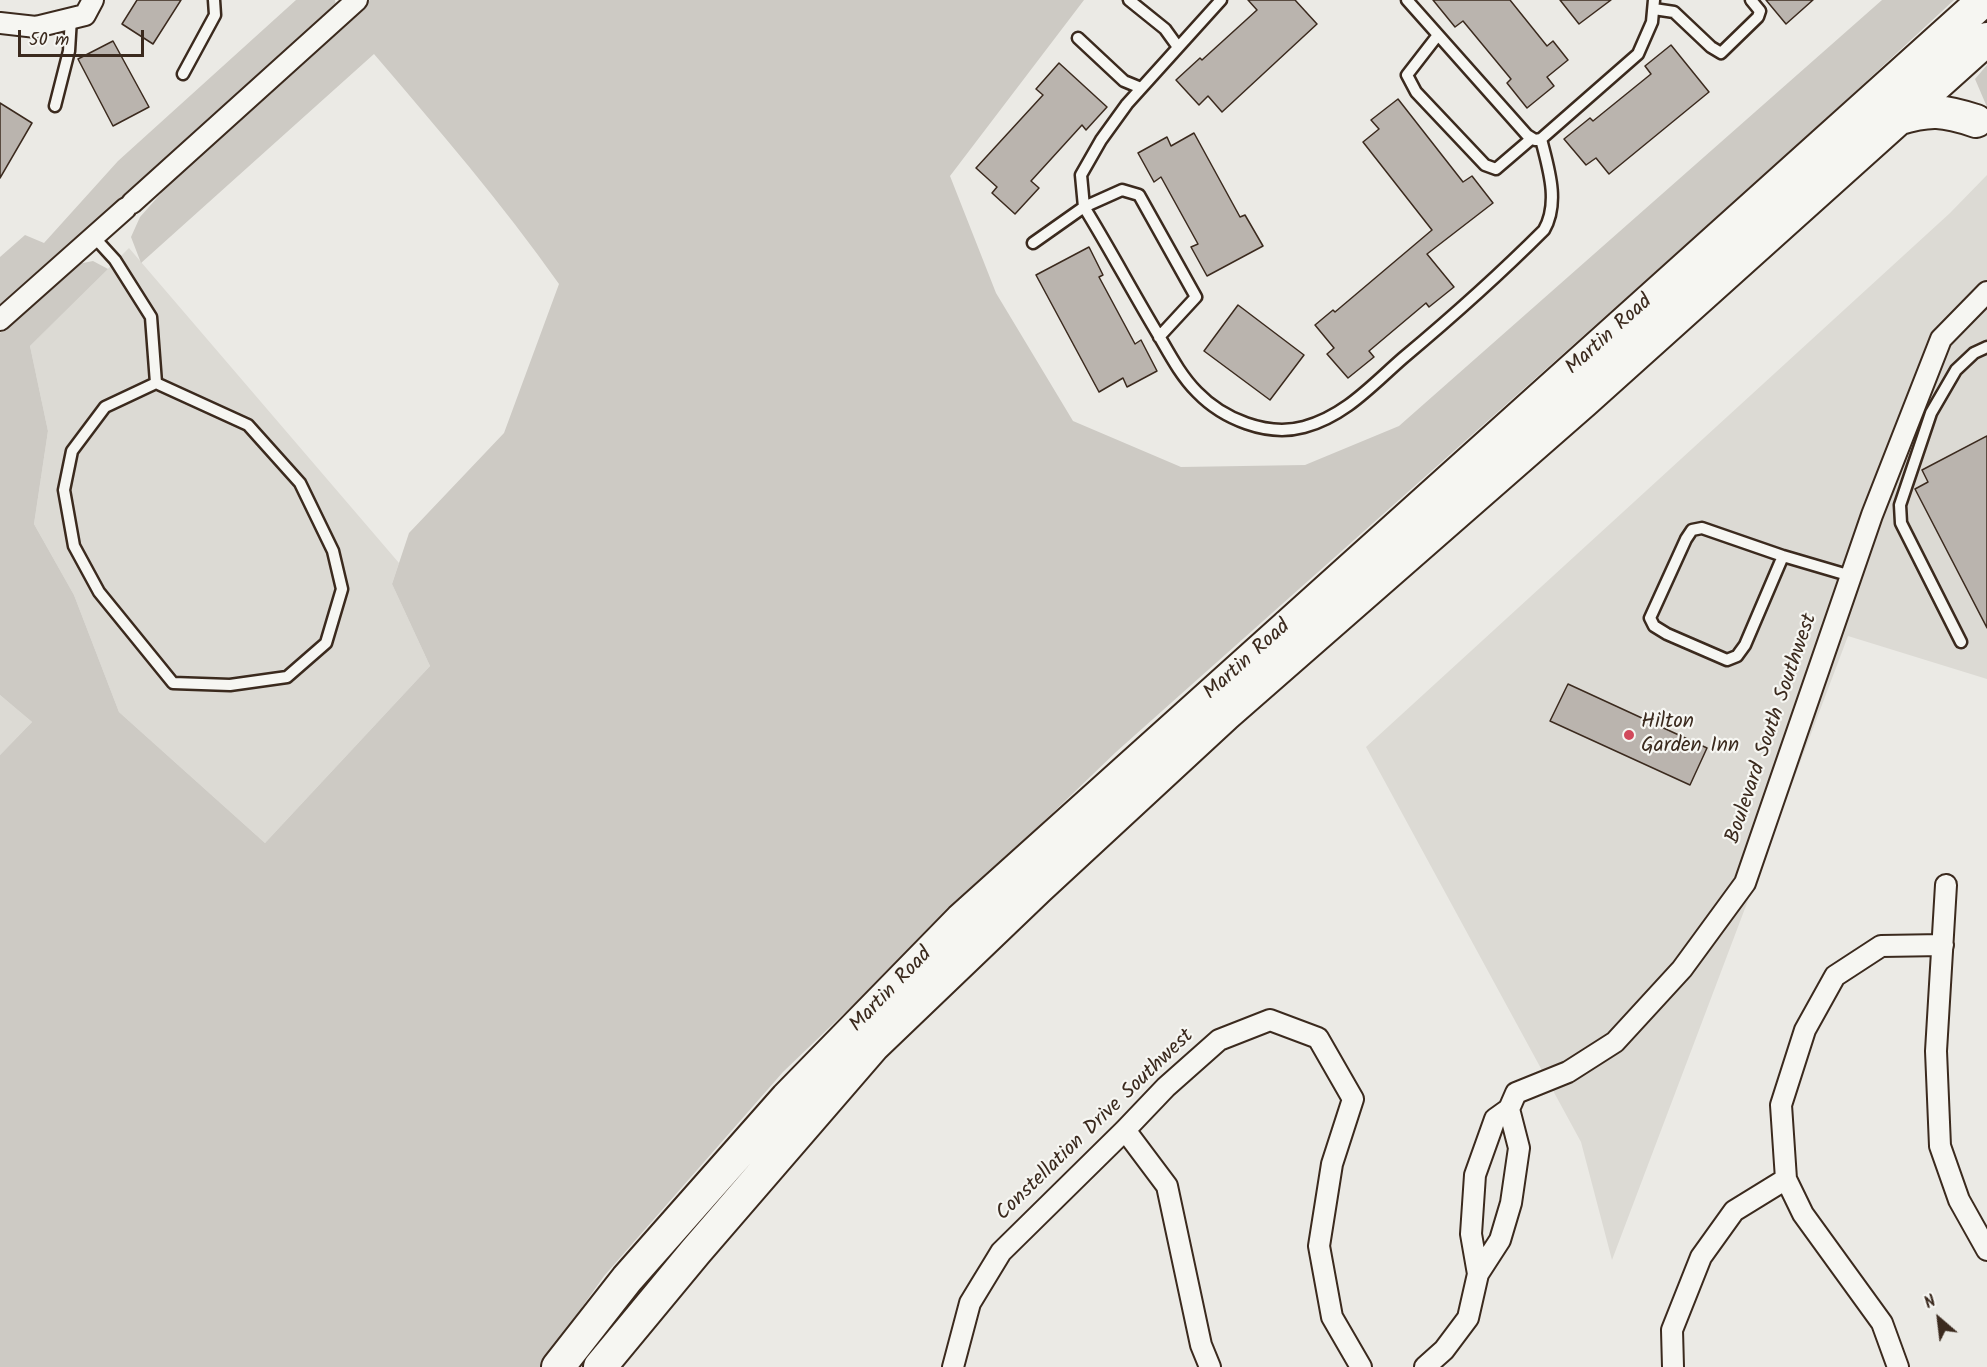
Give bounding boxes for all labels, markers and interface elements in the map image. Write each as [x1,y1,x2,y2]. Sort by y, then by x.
scale bar [21,18,147,56]
text: 50 m [29,26,69,55]
street label: Martin Road [1561,290,1659,382]
street label: Boulevard South Southwest [1722,611,1824,847]
street label: Martin Road [1199,615,1297,707]
place label: Hilton Garden Inn [1641,710,1739,760]
marker: Hilton Garden Inn [1622,728,1636,742]
street label: Martin Road [845,943,939,1039]
street label: Constellation Drive Southwest [992,1025,1200,1227]
north arrow [1909,1289,1969,1349]
text: N [1920,1289,1941,1316]

